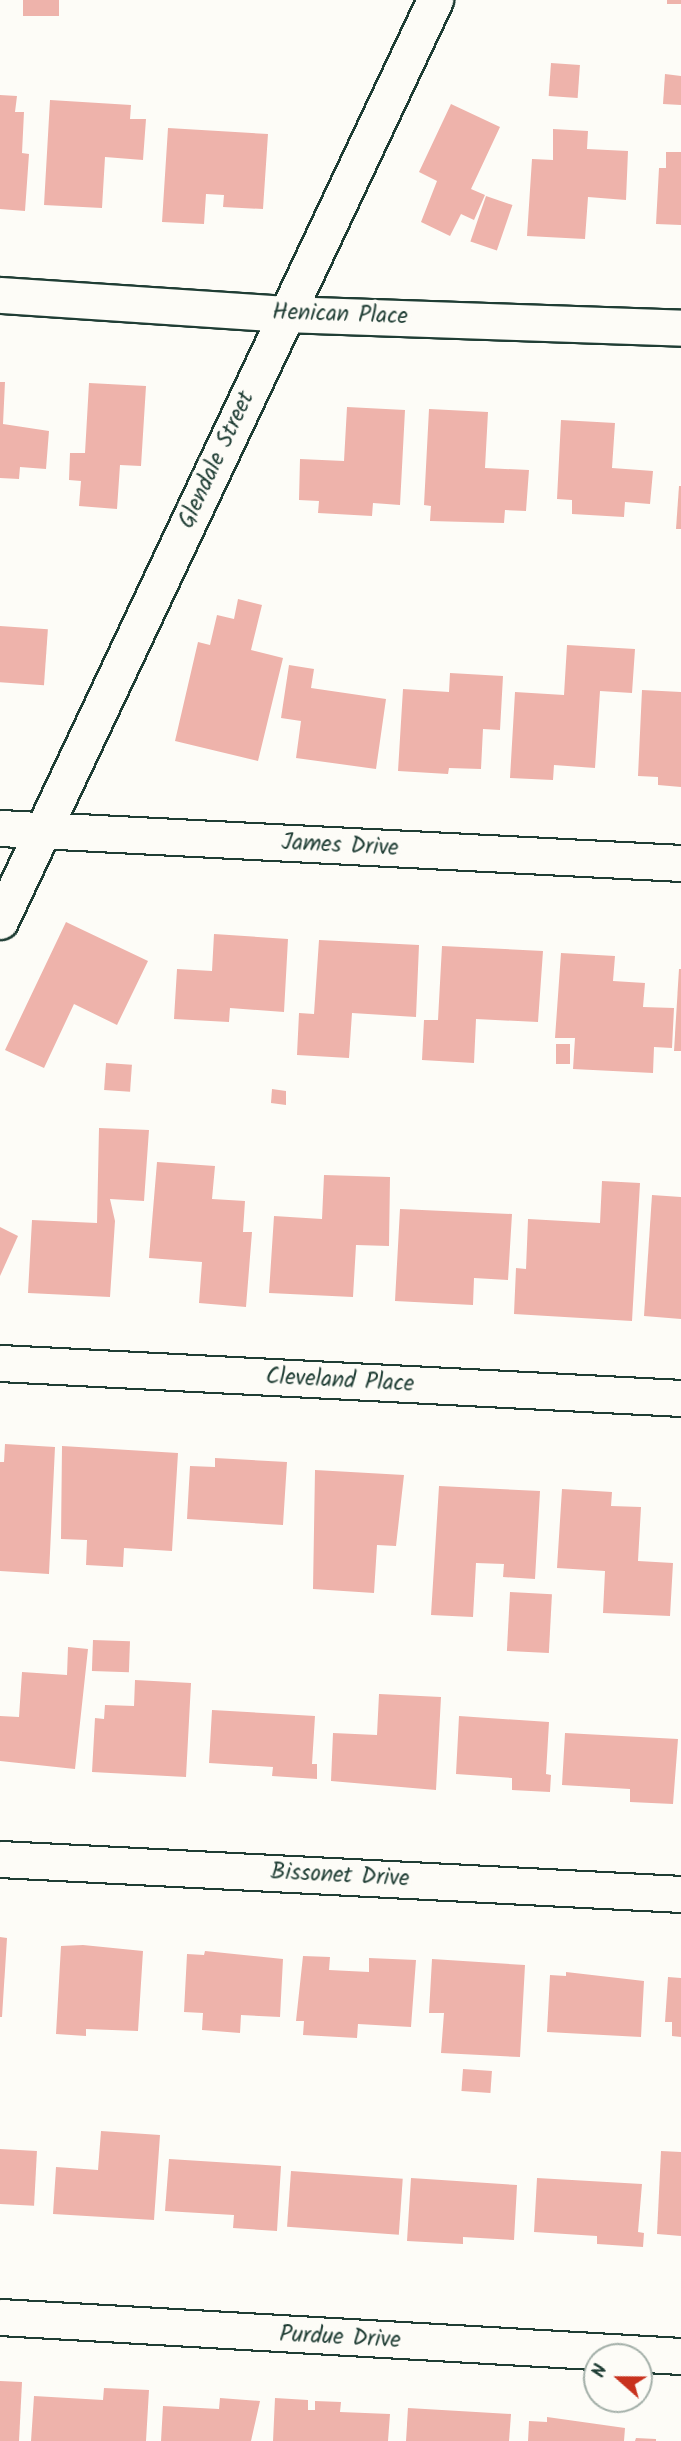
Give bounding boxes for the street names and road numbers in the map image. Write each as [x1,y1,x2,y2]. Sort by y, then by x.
street label: Henican Place [272,299,408,331]
street label: Glendale Street [173,387,261,533]
street label: James Drive [281,829,399,863]
street label: Cleveland Place [265,1363,415,1399]
street label: Bissonet Drive [270,1859,410,1893]
street label: Purdue Drive [279,2321,401,2355]

